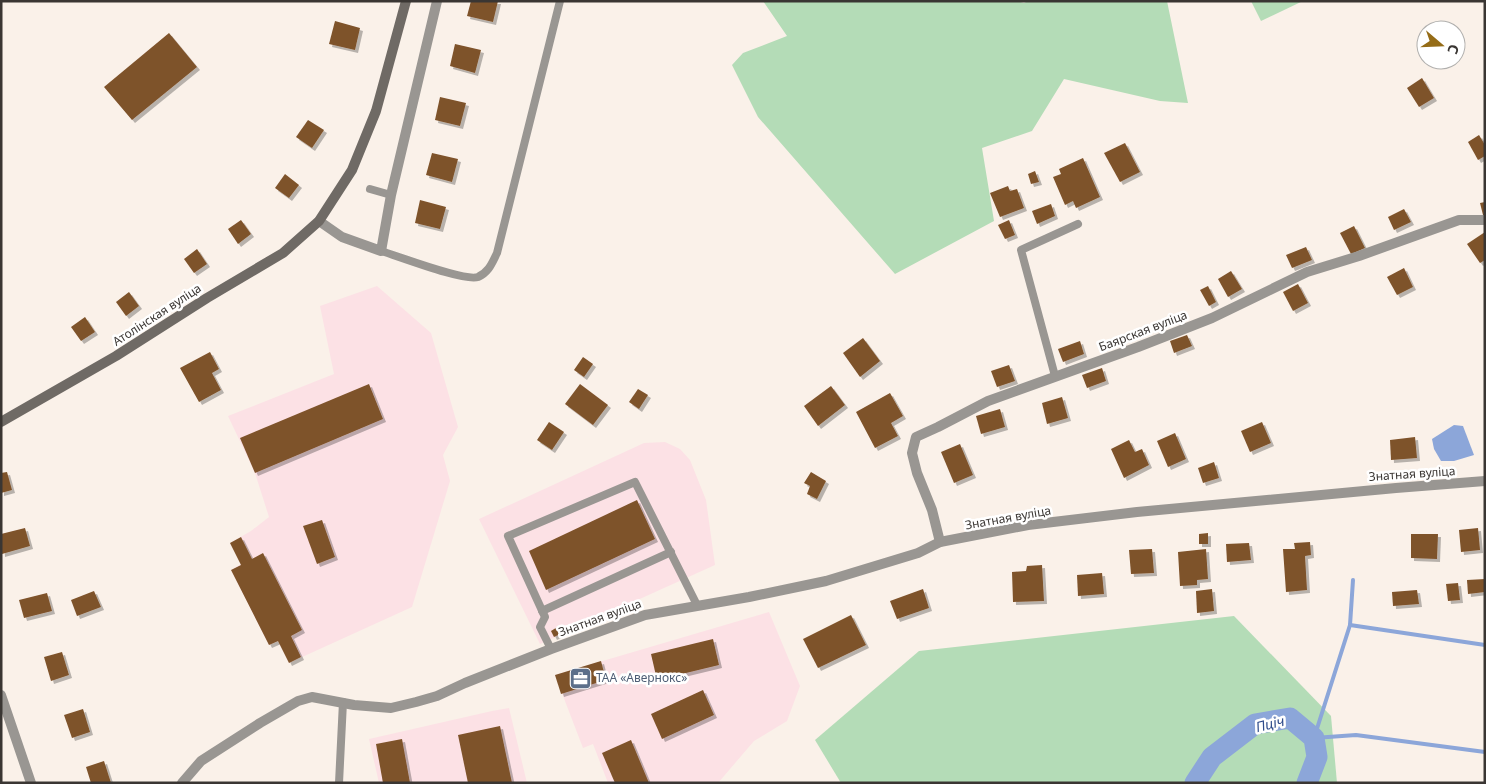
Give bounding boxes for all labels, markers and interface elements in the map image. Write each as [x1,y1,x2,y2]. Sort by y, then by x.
north arrow [1416,20,1466,70]
text: С [1443,42,1464,57]
street label: Атолінская вуліца [109,280,204,350]
street label: Баярская вуліца [1096,306,1189,355]
street label: Знатная вуліца [1368,462,1456,485]
street label: Знатная вуліца [964,502,1052,533]
street label: Знатная вуліца [556,595,644,640]
office icon: ТАА «Авернокс» [568,666,592,690]
place label: ТАА «Авернокс» [596,669,687,686]
water label: Пціч [1253,711,1286,736]

